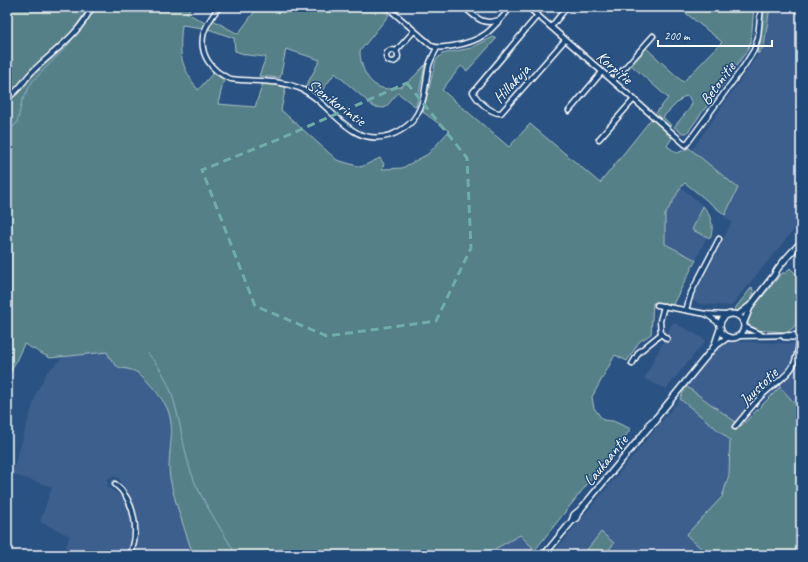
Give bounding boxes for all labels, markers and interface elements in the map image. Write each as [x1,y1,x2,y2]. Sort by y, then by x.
scale bar [658,22,772,48]
text: 200 m [664,28,691,44]
street label: Korpitie [592,47,638,90]
street label: Betonitie [696,57,741,109]
street label: Hillakuja [489,59,535,107]
street label: Sienikorintie [303,75,371,132]
street label: Juustotie [734,362,784,411]
street label: Laukaantie [579,430,633,490]

